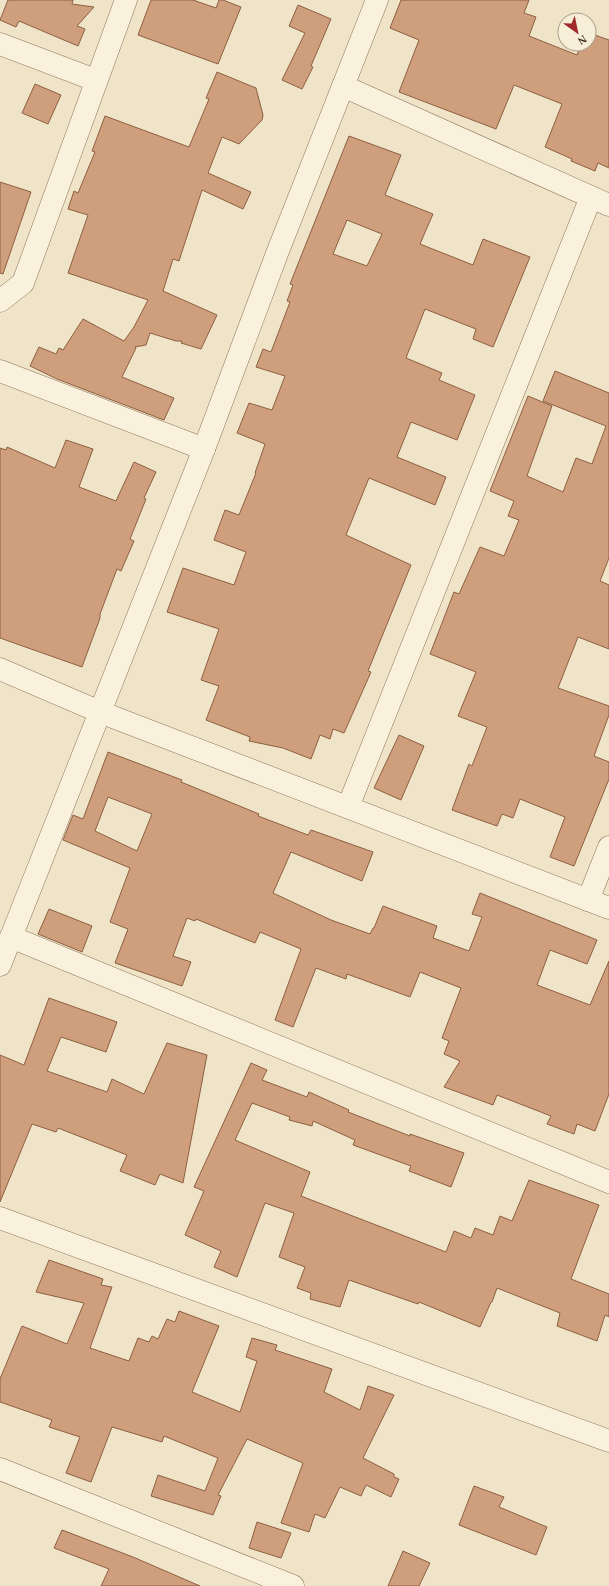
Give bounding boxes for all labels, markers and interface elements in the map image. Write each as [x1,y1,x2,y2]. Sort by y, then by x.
north arrow [557,12,597,52]
text: N [576,33,589,48]

